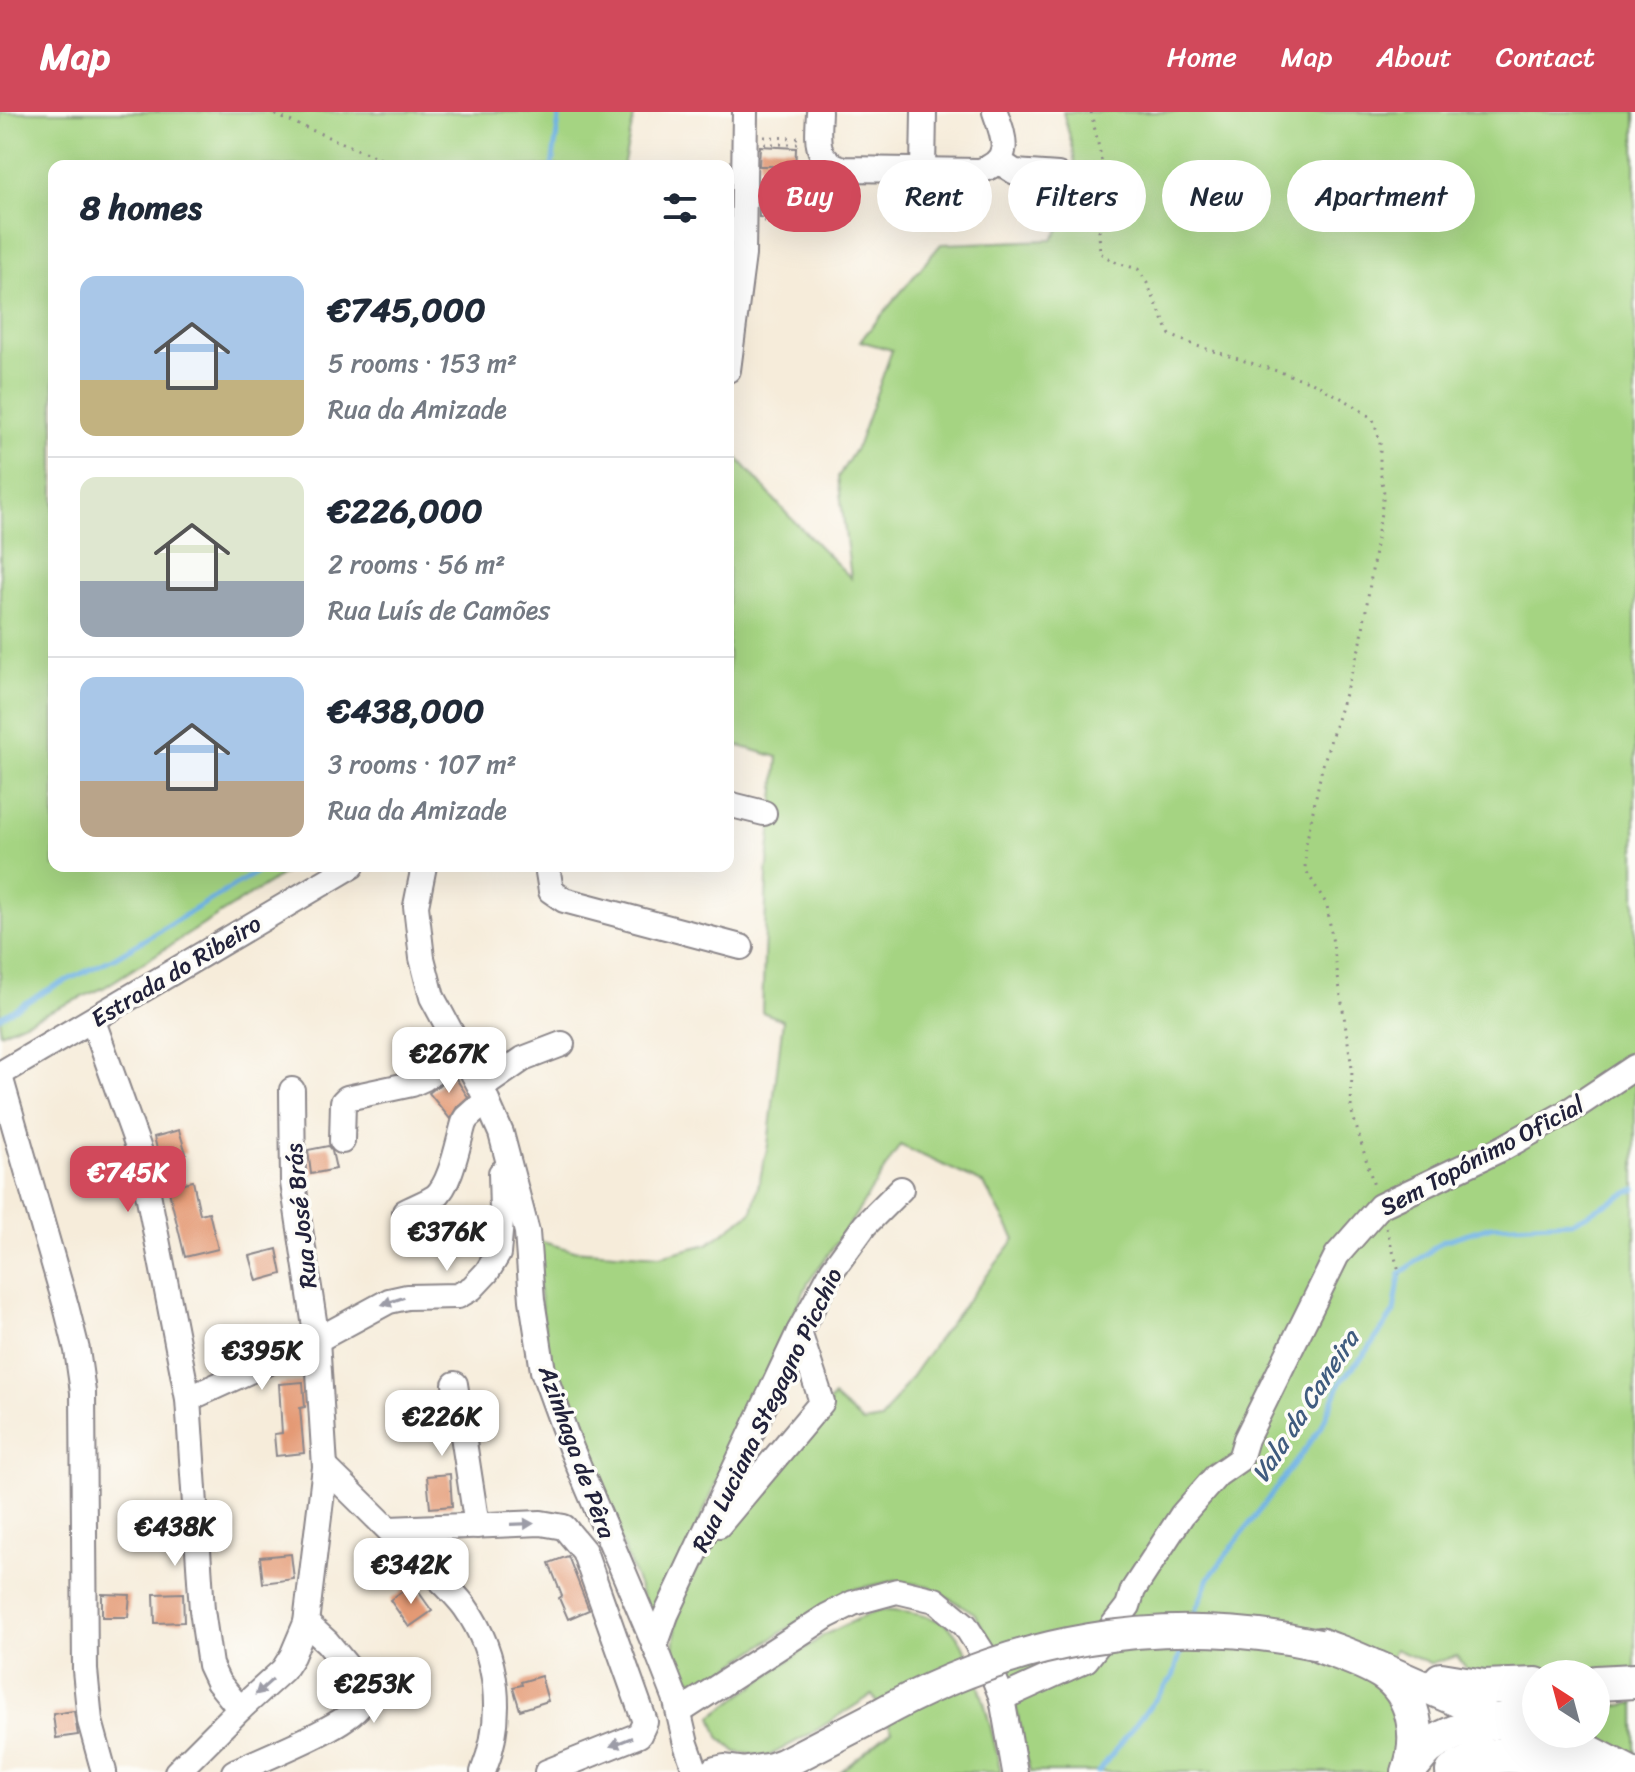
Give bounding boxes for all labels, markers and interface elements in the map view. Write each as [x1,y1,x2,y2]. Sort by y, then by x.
text: Map [40,23,110,90]
text: Home [1167,32,1237,81]
text: Map [1281,32,1332,81]
text: About [1376,32,1452,81]
text: Contact [1496,32,1595,81]
chip: Buy [758,160,861,232]
chip: Rent [877,160,992,232]
chip: Filters [1008,160,1146,232]
chip: New [1162,160,1271,232]
chip: Apartment [1287,160,1475,232]
text: 8 homes [80,178,202,238]
icon: filters [658,186,702,230]
text: €745,000 [328,280,486,340]
icon: home [144,308,240,404]
text: 5 rooms · 153 m² [328,340,517,386]
text: Rua da Amizade [328,386,507,432]
text: €226,000 [328,481,483,541]
icon: home [144,509,240,605]
text: 2 rooms · 56 m² [328,541,506,587]
text: Rua Luís de Camões [328,587,550,633]
text: €438,000 [328,681,485,741]
icon: home [144,709,240,805]
text: 3 rooms · 107 m² [328,741,517,787]
text: Rua da Amizade [328,787,507,833]
street label: Estrada do Ribeiro [82,903,270,1039]
pin: €267K [393,1027,505,1095]
text: €267K [410,1030,488,1076]
street label: Sem Topónimo Oficial [1372,1084,1593,1228]
street label: Rua José Brás [272,1141,329,1291]
pin: €745K [72,1146,184,1214]
text: €745K [88,1149,168,1195]
pin: €376K [391,1205,503,1273]
text: €376K [409,1208,485,1254]
street label: Rua Luciana Stegagno Picchio [680,1260,854,1560]
one-way arrow [381,1296,405,1308]
water label: Vala da Caneira [1238,1318,1373,1492]
pin: €395K [206,1324,318,1392]
text: €395K [222,1327,302,1373]
street label: Azinhaga de Pêra [526,1358,628,1545]
pin: €226K [386,1390,498,1458]
text: €226K [403,1393,481,1439]
pin: €438K [119,1500,231,1568]
text: €438K [135,1503,215,1549]
one-way arrow [510,1517,535,1530]
pin: €342K [355,1538,467,1606]
text: €342K [372,1541,450,1587]
pin: €253K [318,1657,430,1725]
text: €253K [335,1660,413,1706]
north arrow [1522,1660,1610,1748]
map controls [1522,1660,1610,1748]
one-way arrow [254,1677,273,1695]
one-way arrow [609,1736,633,1749]

